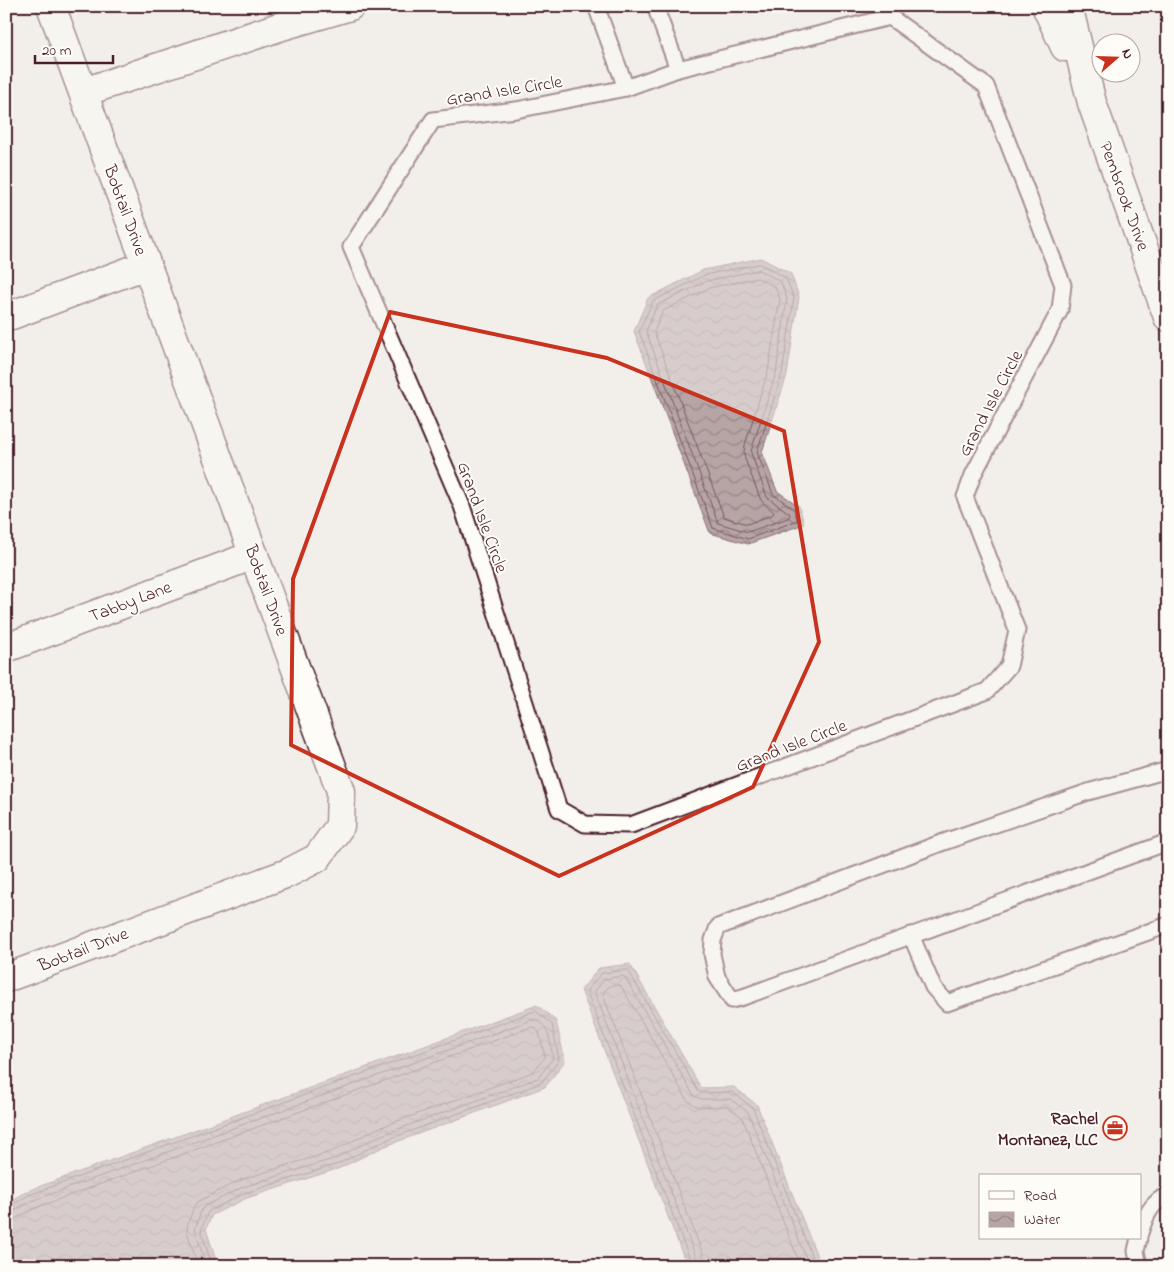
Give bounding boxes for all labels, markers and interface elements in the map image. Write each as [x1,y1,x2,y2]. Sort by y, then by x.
scale bar [35,32,112,64]
north arrow [1092,32,1142,82]
text: 20 m [42,40,72,62]
text: N [1115,46,1138,62]
street label: Grand Isle Circle [445,70,565,114]
street label: Pembrook Drive [1091,138,1155,256]
street label: Bobtail Drive [95,161,153,260]
street label: Grand Isle Circle [953,345,1031,462]
street label: Grand Isle Circle [449,458,514,578]
street label: Bobtail Drive [236,541,294,640]
street label: Tabby Lane [86,575,177,630]
street label: Grand Isle Circle [733,713,852,780]
street label: Bobtail Drive [34,921,133,980]
place label: Rachel Montanez, LLC [998,1107,1098,1154]
office icon: Rachel Montanez, LLC [1102,1115,1128,1141]
legend [979,1174,1142,1240]
text: Road [1024,1185,1057,1207]
text: Water [1024,1209,1060,1231]

